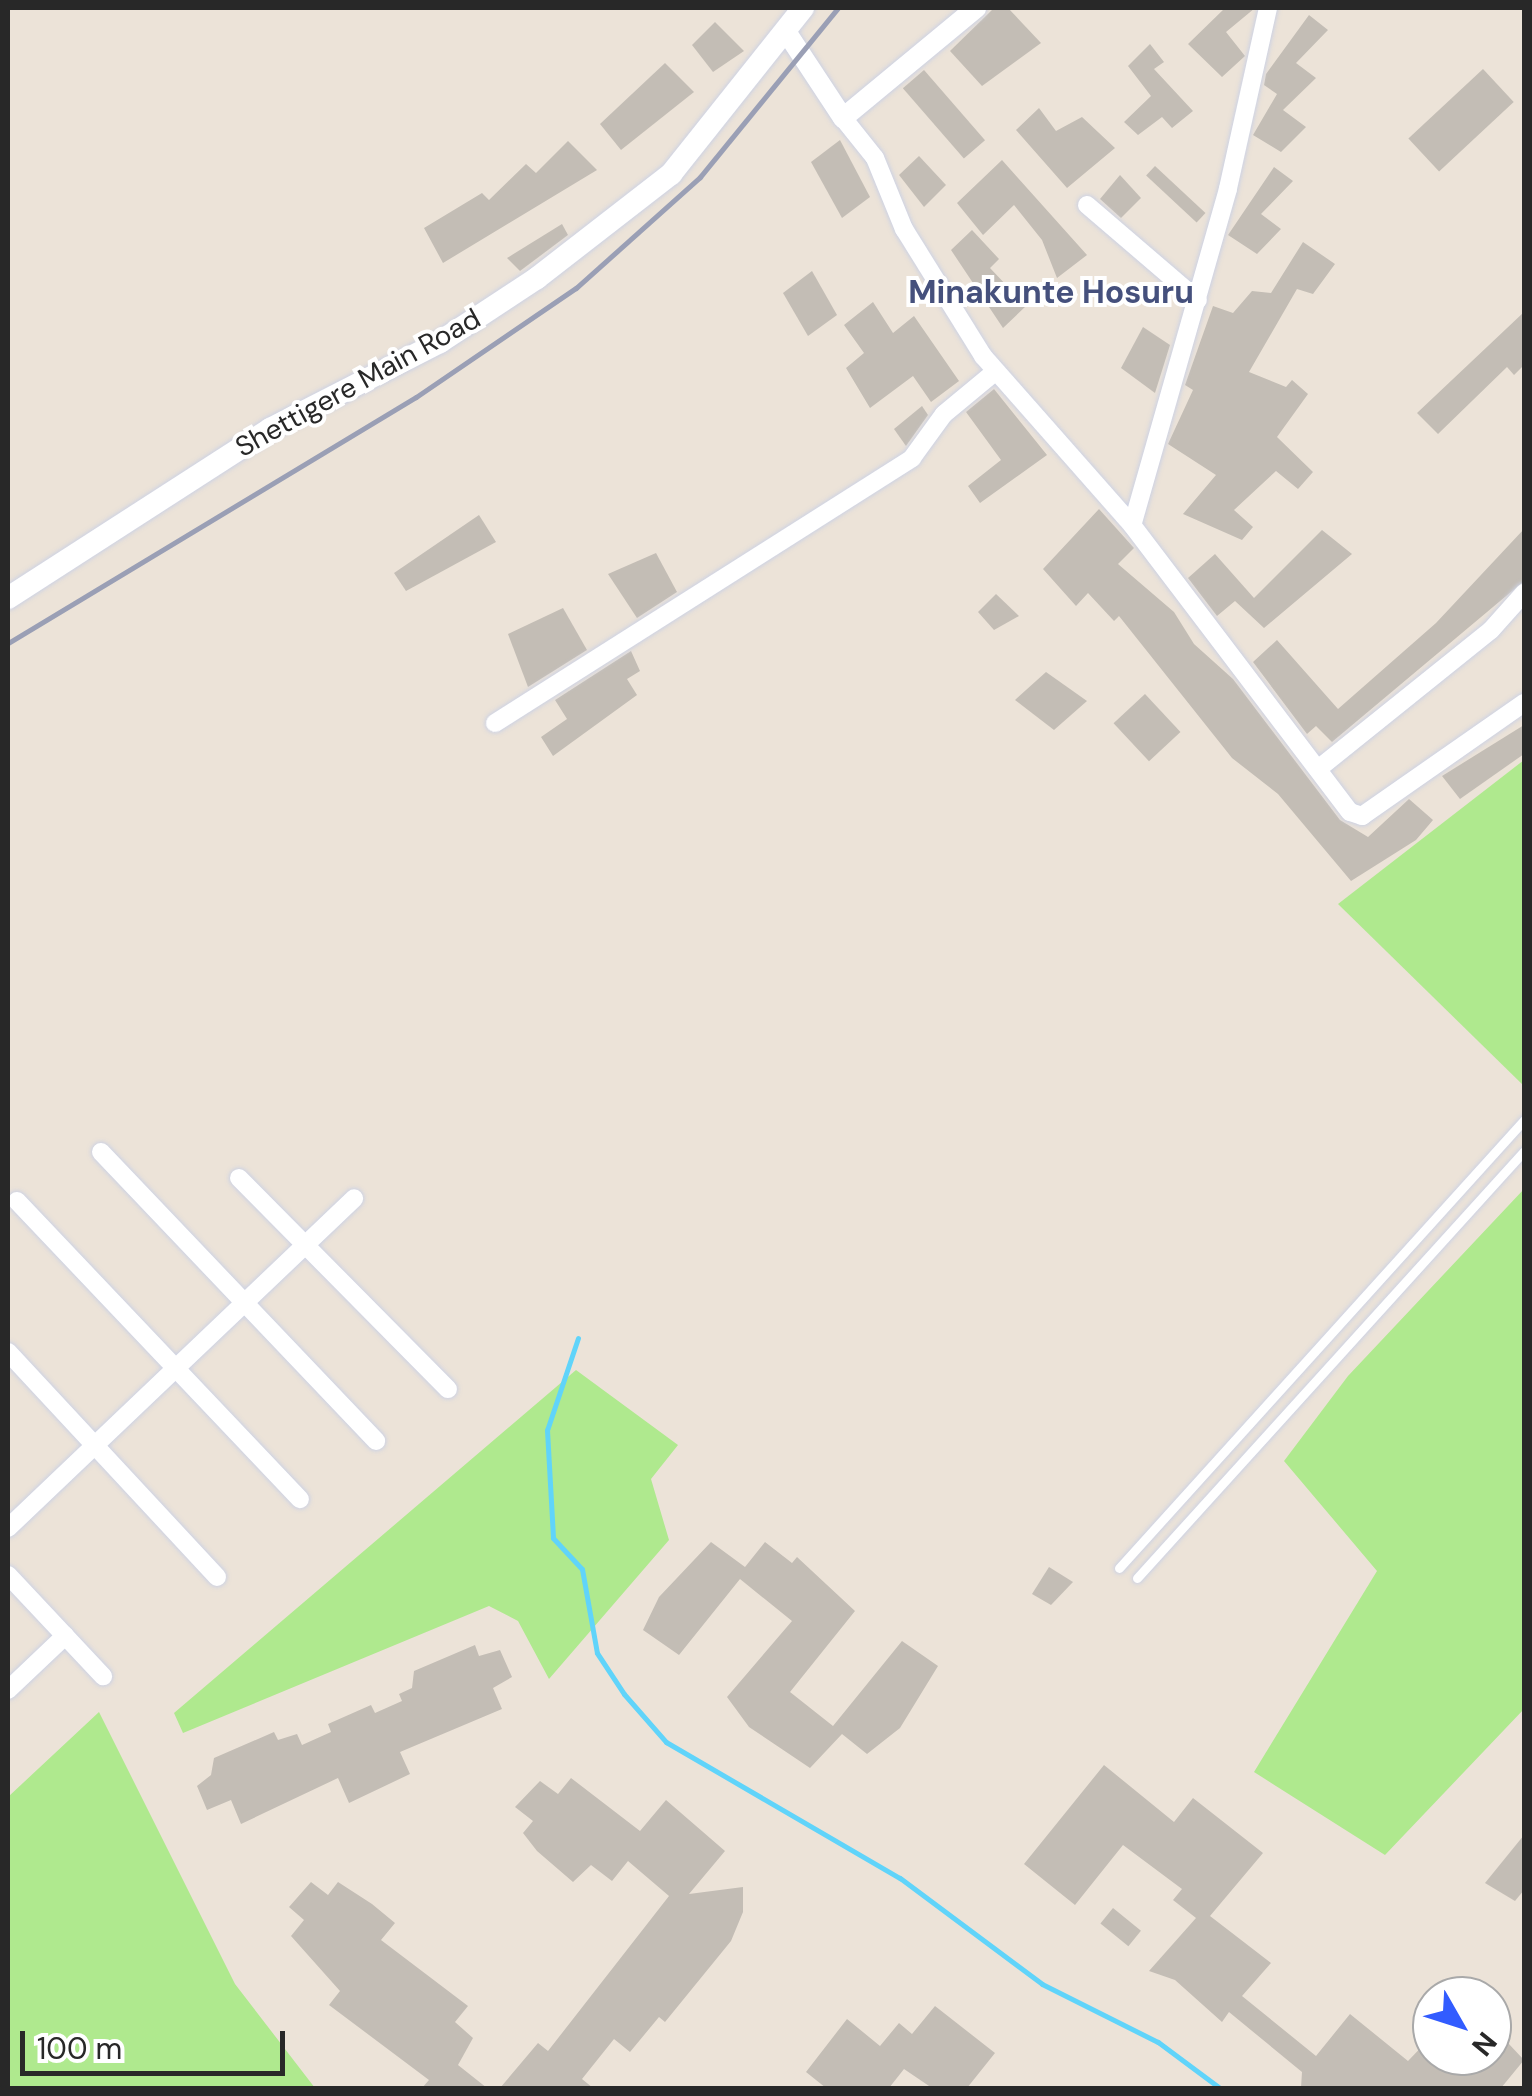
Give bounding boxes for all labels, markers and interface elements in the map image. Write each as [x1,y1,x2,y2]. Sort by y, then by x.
district label: Minakunte Hosuru [908,273,1194,311]
street label: Shettigere Main Road [230,302,486,464]
north arrow [1412,1976,1512,2076]
scale bar [25,2011,290,2073]
text: N [1463,2024,1505,2064]
text: 100 m [37,2029,122,2068]

